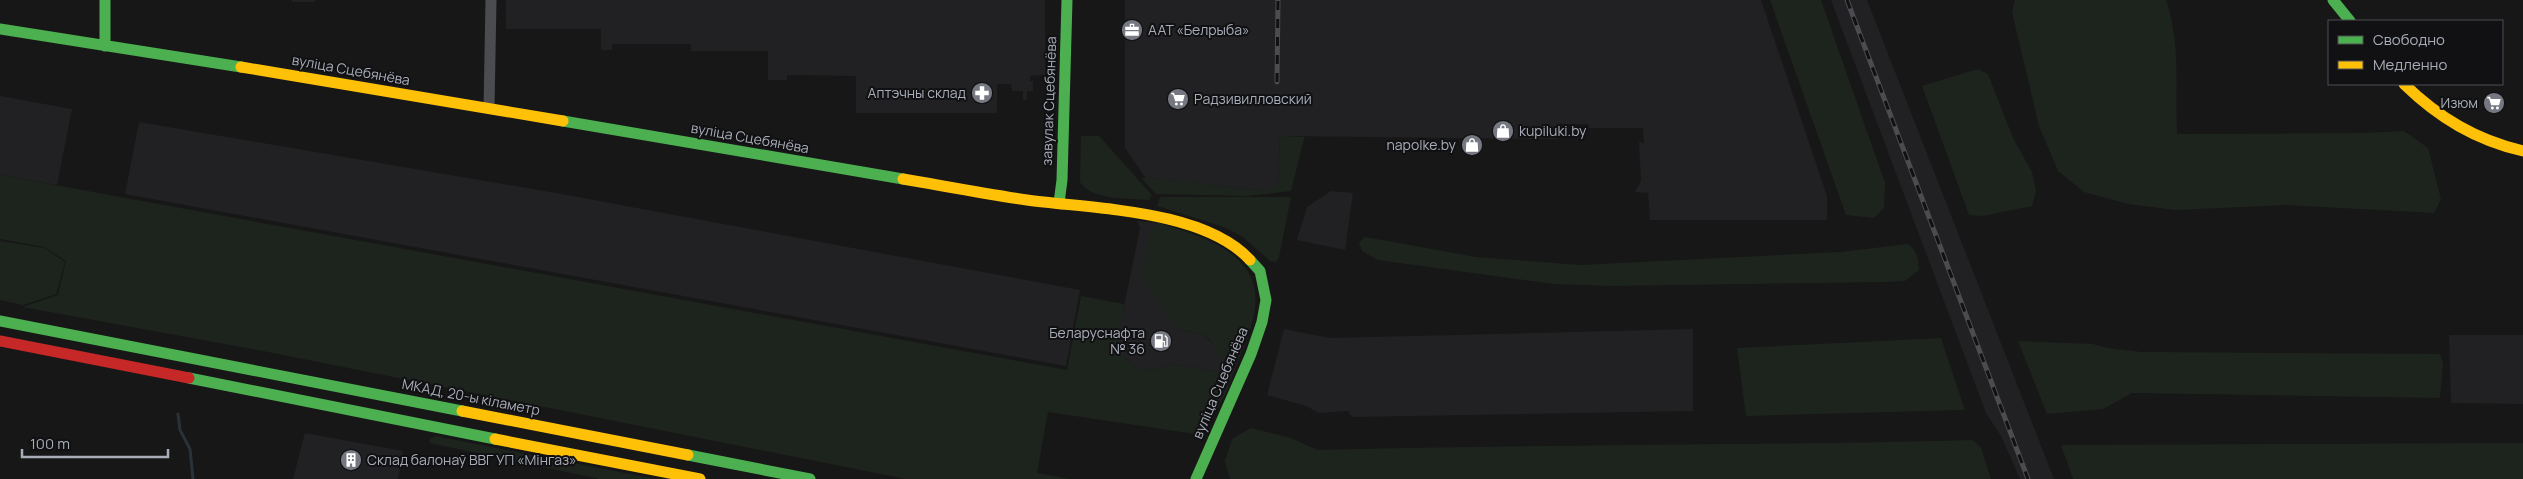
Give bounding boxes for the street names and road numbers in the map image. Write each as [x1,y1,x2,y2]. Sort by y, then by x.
street label: завулак Сцебянёва [1037,36,1060,166]
street label: вуліца Сцебянёва [291,50,412,89]
street label: вуліца Сцебянёва [690,118,811,157]
street label: вуліца Сцебянёва [1187,324,1252,442]
street label: МКАД, 20-ы кіламетр [401,374,542,419]

